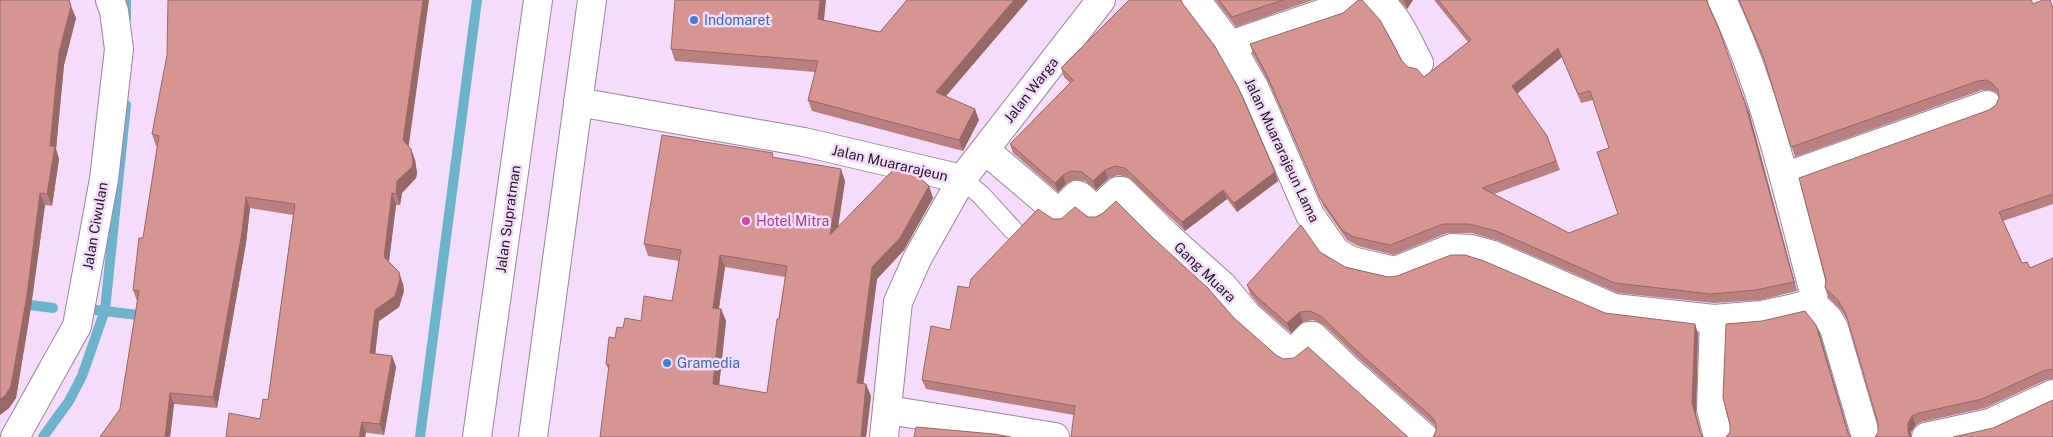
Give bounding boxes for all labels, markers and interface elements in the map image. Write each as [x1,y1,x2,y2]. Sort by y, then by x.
place label: Indomaret [704,12,771,28]
marker: Indomaret [688,14,700,26]
street label: Jalan Warga [1001,54,1061,126]
street label: Jalan Muararajeun Lama [1241,75,1323,225]
street label: Jalan Muararajeun [830,142,950,184]
street label: Jalan Supratman [493,164,523,274]
street label: Jalan Ciwulan [79,181,111,271]
place label: Hotel Mitra [756,213,829,229]
marker: Hotel Mitra [740,215,752,227]
street label: Gang Muara [1171,239,1239,305]
place label: Gramedia [677,355,740,371]
marker: Gramedia [661,357,673,369]

